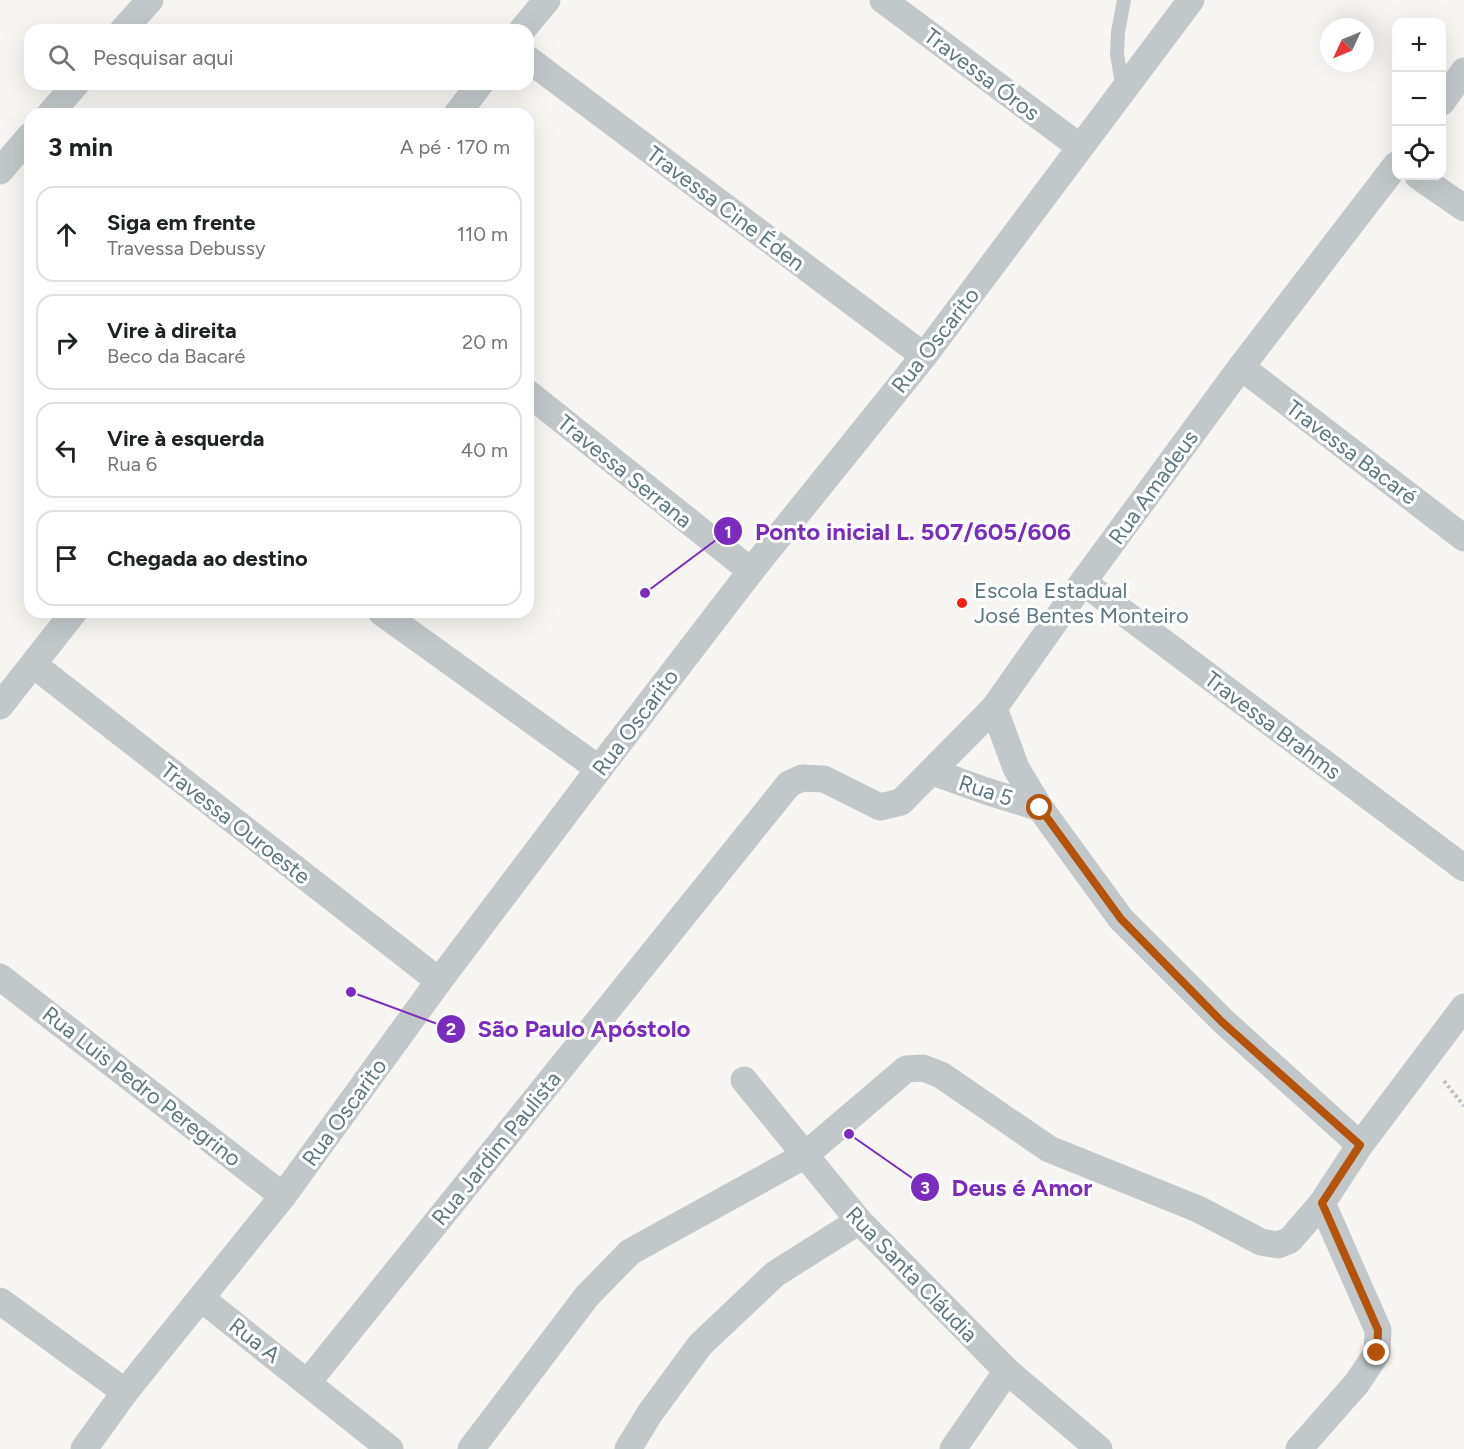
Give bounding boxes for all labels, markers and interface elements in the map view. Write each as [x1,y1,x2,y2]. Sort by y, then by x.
north arrow [1320,18,1374,72]
map controls [1392,18,1446,180]
button: + [1392,18,1446,72]
street label: Travessa Óros [919,22,1045,127]
search box [24,24,534,90]
icon: search [45,41,78,74]
text: Pesquisar aqui [93,44,234,71]
button: − [1392,72,1446,126]
button: locate [1392,126,1446,180]
text: 3 min [48,131,113,163]
text: A pé · 170 m [400,135,510,159]
street label: Travessa Cine Éden [641,140,810,277]
text: Siga em frente [107,209,255,236]
icon: ahead [50,218,83,251]
text: 110 m [457,222,508,246]
text: Travessa Debussy [107,236,266,260]
street label: Rua Oscarito [886,282,985,399]
text: Vire à direita [107,317,237,344]
icon: right [50,326,83,359]
text: 20 m [462,330,508,354]
text: Beco da Bacaré [107,344,246,368]
street label: Travessa Bacaré [1281,394,1423,510]
street label: Travessa Serrana [552,409,697,534]
text: Vire à esquerda [107,425,265,452]
street label: Rua Amadeus [1103,425,1204,550]
icon: left [50,434,83,467]
text: 40 m [461,438,508,462]
text: Rua 6 [107,452,157,476]
callout: Ponto inicial L. 507/605/606 [713,510,1083,552]
text: Ponto inicial L. 507/605/606 [755,517,1071,546]
text: 1 [724,521,732,543]
icon: arrive [50,542,83,575]
text: Chegada ao destino [107,545,308,572]
place label: Escola Estadual José Bentes Monteiro [974,577,1189,629]
marker: Escola Estadual José Bentes Monteiro [955,596,969,610]
street label: Rua Oscarito [586,664,684,781]
street label: Travessa Brahms [1199,665,1346,785]
street label: Travessa Ouroeste [156,757,316,890]
street label: Rua 5 [955,769,1016,812]
route start [1026,794,1052,820]
street label: Rua Luis Pedro Peregrino [37,1000,246,1172]
callout: São Paulo Apóstolo [436,1008,703,1050]
text: São Paulo Apóstolo [477,1014,691,1043]
text: 2 [446,1018,456,1040]
street label: Rua Oscarito [296,1053,393,1171]
street label: Rua Jardim Paulista [426,1066,567,1231]
callout: Deus é Amor [910,1166,1104,1208]
text: Deus é Amor [952,1173,1092,1202]
text: 3 [920,1177,930,1199]
street label: Rua Santa Cláudia [840,1201,983,1348]
street label: Rua A [224,1312,286,1369]
route end [1363,1339,1389,1365]

